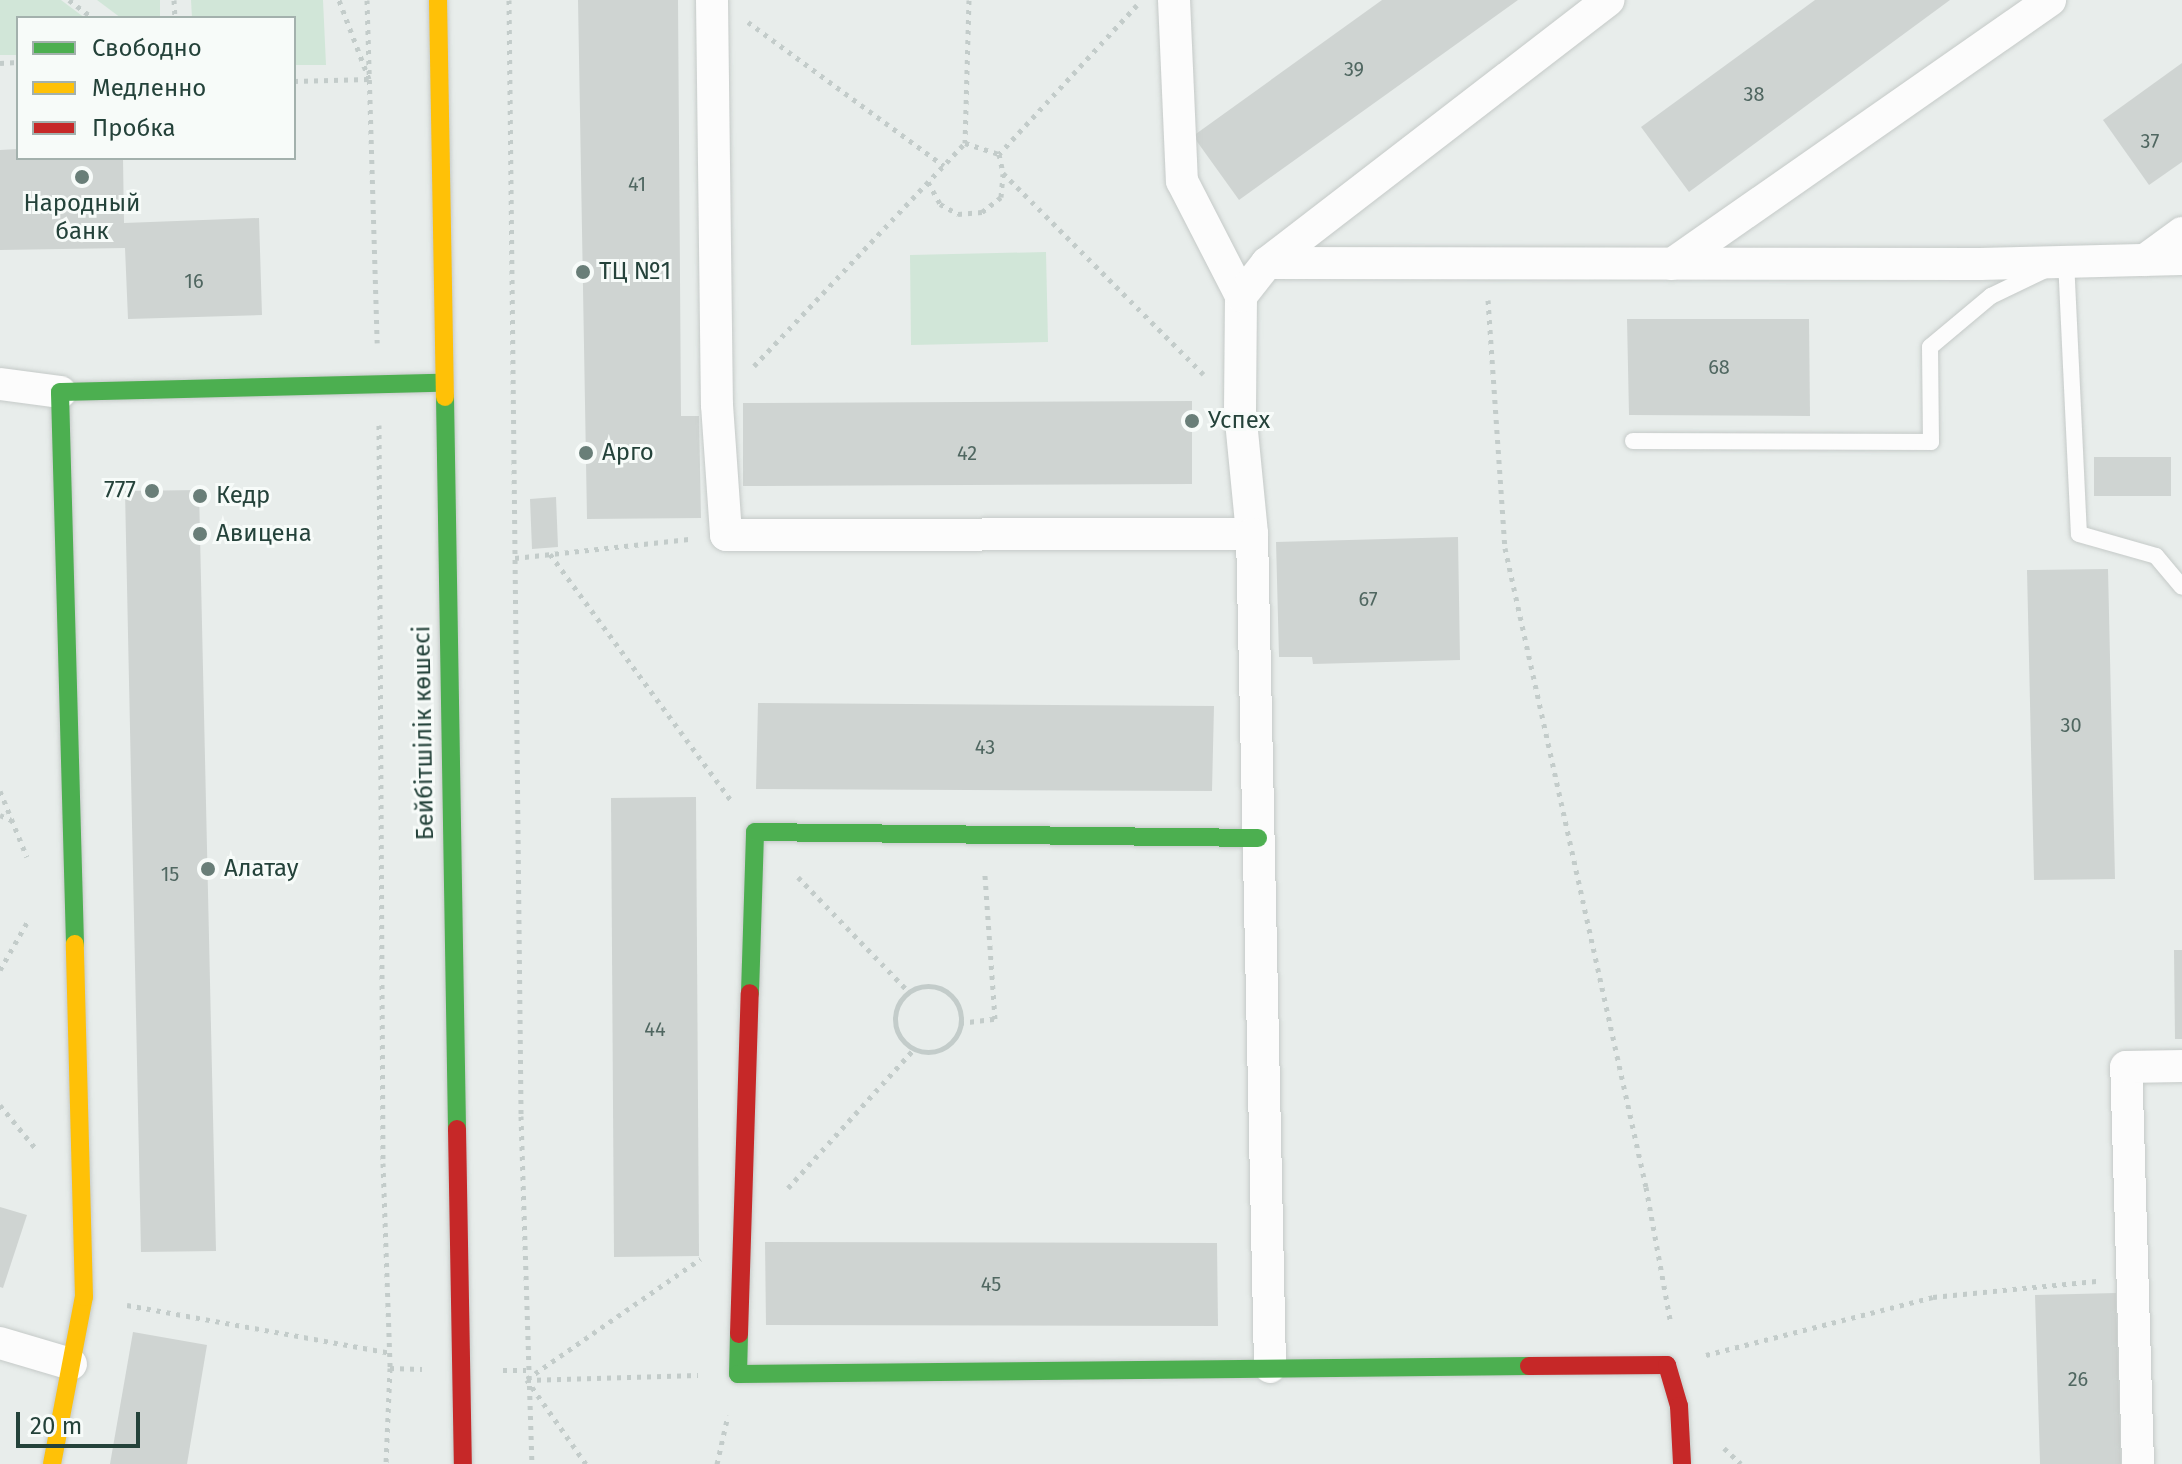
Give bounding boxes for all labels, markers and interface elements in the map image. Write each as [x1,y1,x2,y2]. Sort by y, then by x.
legend [16,16,296,160]
text: Свободно [92,34,202,62]
house number: 39 [1344,57,1364,81]
text: Медленно [92,74,206,102]
house number: 38 [1744,82,1764,106]
text: Пробка [92,114,176,142]
house number: 37 [2141,129,2159,153]
marker: Народный банк [73,168,91,186]
house number: 41 [628,172,646,196]
place label: Народный банк [23,190,141,246]
place label: ТЦ №1 [599,258,671,286]
marker: ТЦ №1 [574,263,592,281]
house number: 16 [184,269,204,293]
house number: 68 [1708,355,1730,379]
place label: Успех [1208,407,1270,435]
marker: Успех [1183,412,1201,430]
place label: Арго [602,439,654,467]
house number: 42 [957,441,977,465]
marker: Арго [577,444,595,462]
place label: 777 [104,477,136,505]
marker: 777 [143,482,161,500]
place label: Кедр [216,482,270,510]
marker: Кедр [191,487,209,505]
place label: Авицена [216,520,312,548]
marker: Авицена [191,525,209,543]
house number: 67 [1358,587,1378,611]
street label: Бейбітшілік көшесі [408,625,440,841]
house number: 30 [2060,713,2082,737]
house number: 43 [975,735,995,759]
place label: Алатау [224,855,299,883]
marker: Алатау [199,860,217,878]
house number: 15 [161,862,179,886]
house number: 44 [644,1017,666,1041]
house number: 45 [981,1272,1001,1296]
house number: 26 [2068,1367,2088,1391]
scale bar [20,1396,144,1446]
text: 20 m [30,1412,82,1440]

